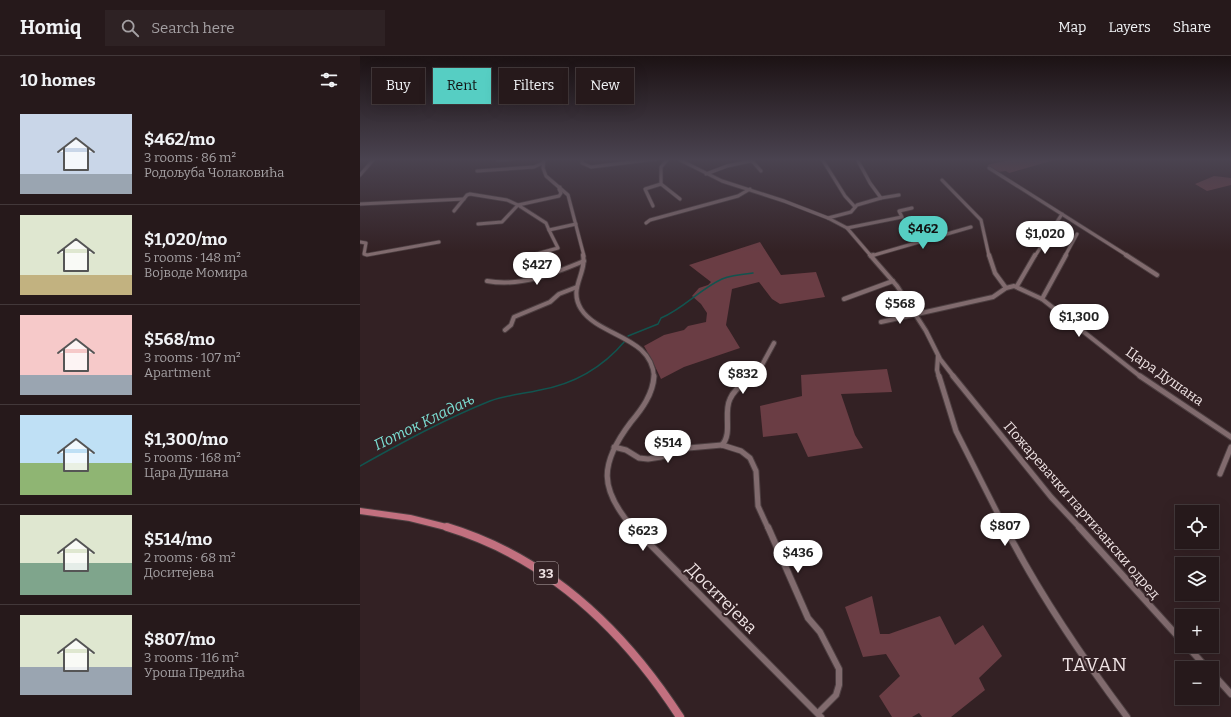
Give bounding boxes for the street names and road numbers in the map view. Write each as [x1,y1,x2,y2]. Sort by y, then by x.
street label: Цара Душана [1123,343,1207,410]
street label: Пожаревачки партизански одред [1000,418,1164,603]
street label: Доситејева [682,559,761,638]
road number: 33 [534,562,558,584]

